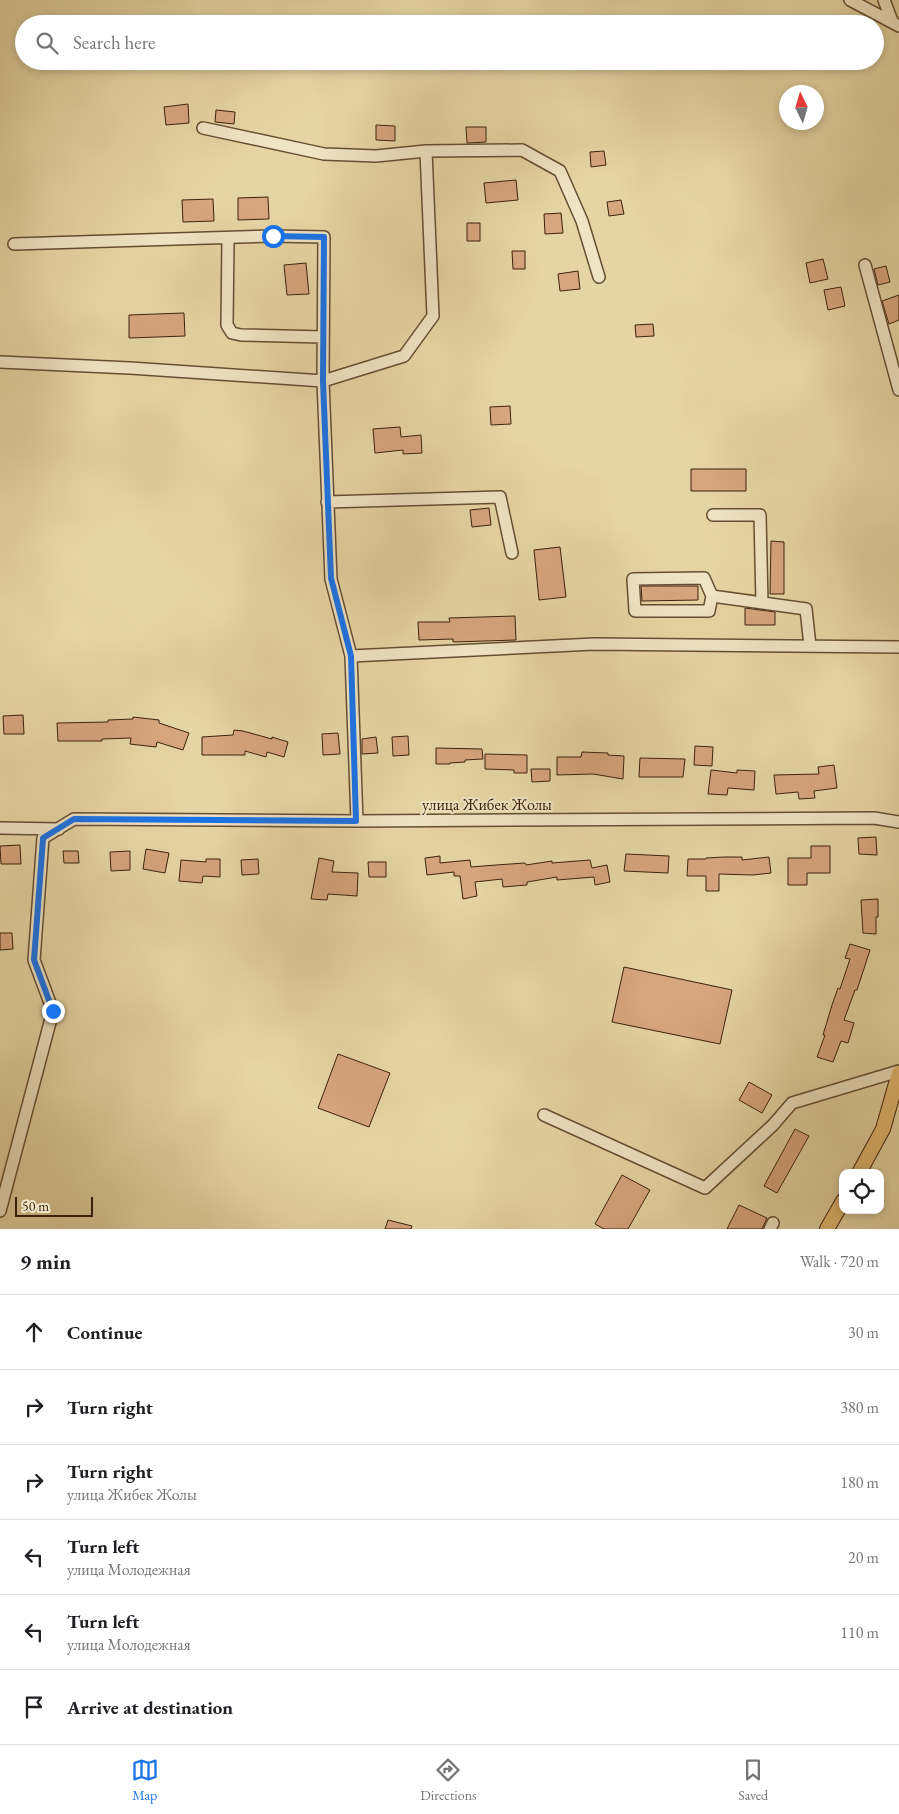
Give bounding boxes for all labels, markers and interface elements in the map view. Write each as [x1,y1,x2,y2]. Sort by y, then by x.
search box [15,15,884,70]
icon: search [33,29,61,57]
text: Search here [73,30,155,55]
north arrow [779,85,824,130]
route start [262,225,285,248]
street label: улица Жибек Жолы [422,794,552,815]
route end [42,1000,65,1023]
map controls [839,1169,884,1214]
button: locate [839,1169,884,1214]
scale bar [15,1194,92,1217]
text: 50 m [22,1197,49,1215]
text: 9 min [20,1248,71,1275]
text: Walk · 720 m [800,1251,879,1272]
icon: ahead [20,1318,48,1346]
text: Continue [67,1320,142,1345]
text: 30 m [848,1322,879,1343]
icon: right [20,1393,48,1421]
text: Turn right [67,1395,153,1420]
text: 380 m [840,1397,879,1418]
text: Turn right [67,1459,153,1484]
icon: right [20,1468,48,1496]
text: 180 m [840,1472,879,1493]
text: улица Жибек Жолы [67,1484,197,1505]
text: Turn left [67,1534,139,1559]
icon: left [20,1543,48,1571]
text: 20 m [848,1547,879,1568]
text: улица Молодежная [67,1559,191,1580]
text: Turn left [67,1609,139,1634]
icon: left [20,1618,48,1646]
text: 110 m [840,1622,879,1643]
text: улица Молодежная [67,1634,191,1655]
icon: arrive [20,1693,48,1721]
text: Arrive at destination [67,1695,233,1720]
tab: Map [131,1756,159,1804]
tab: Directions [420,1756,477,1804]
tab: Saved [738,1756,768,1804]

